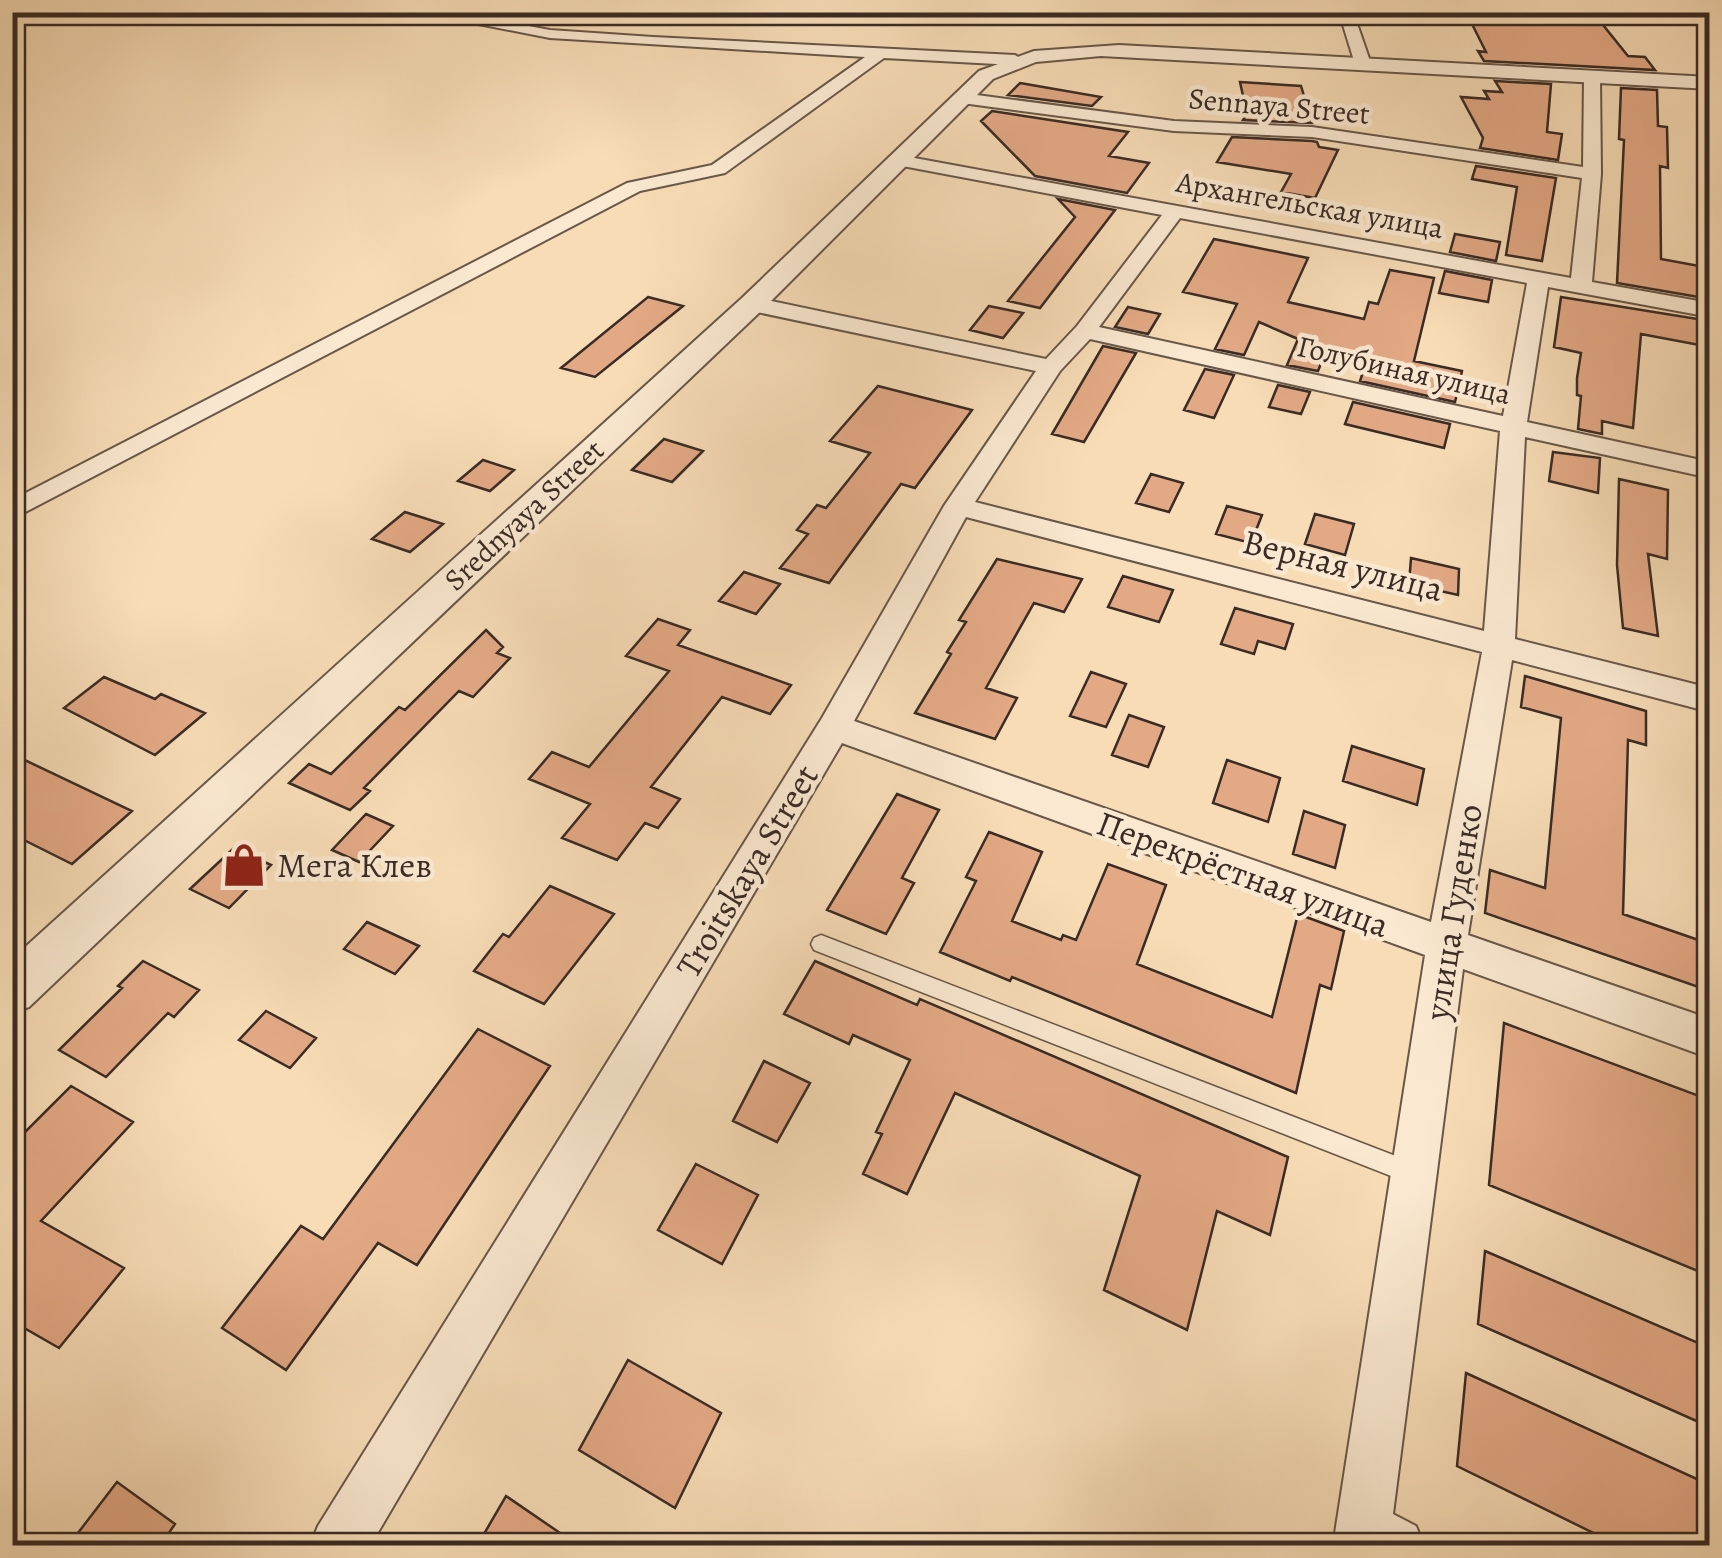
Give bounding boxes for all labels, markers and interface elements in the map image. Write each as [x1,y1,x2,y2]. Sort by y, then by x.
street label: Sennaya Street [1187,78,1371,134]
street label: Архангельская улица [1172,162,1447,248]
street label: Голубиная улица [1293,326,1515,414]
street label: Srednyaya Street [435,430,613,600]
street label: Верная улица [1238,517,1448,613]
street label: Troitskaya Street [664,755,830,987]
street label: Перекрёстная улица [1090,799,1396,949]
street label: улица Гуденко [1412,801,1494,1024]
shop icon: Мега Клев [220,841,268,889]
place label: Мега Клев [277,841,432,889]

